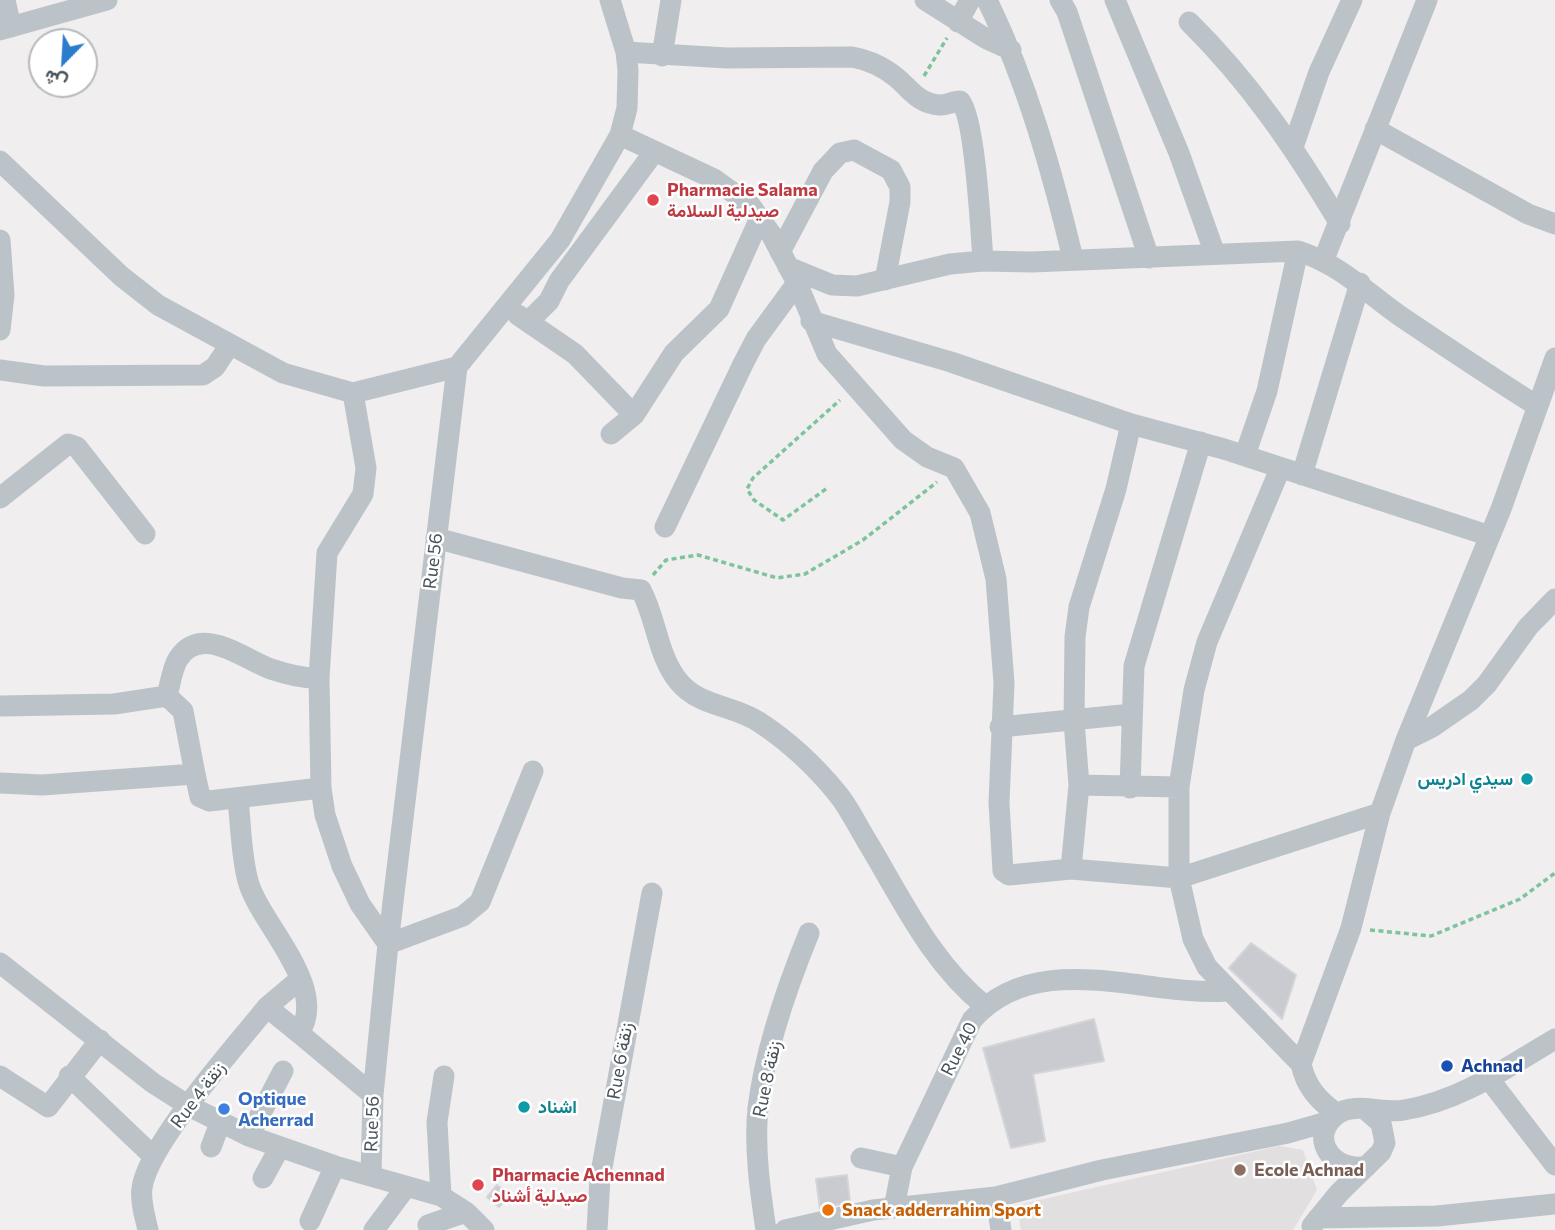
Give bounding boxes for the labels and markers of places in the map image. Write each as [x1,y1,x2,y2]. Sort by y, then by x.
place label: Pharmacie Salama صيدلية السلامة [667,179,818,222]
marker: Pharmacie Salama صيدلية السلامة [645,192,661,208]
place label: سيدي ادريس [1418,768,1513,790]
marker: سيدي ادريس [1519,771,1535,787]
place label: Achnad [1461,1055,1523,1077]
marker: Achnad [1439,1058,1455,1074]
place label: Optique Acherrad [238,1088,314,1130]
place label: اشناد [538,1096,577,1118]
marker: اشناد [516,1099,532,1115]
marker: Optique Acherrad [216,1101,232,1117]
place label: Ecole Achnad [1254,1159,1364,1181]
marker: Ecole Achnad [1232,1162,1248,1178]
place label: Pharmacie Achennad صيدلية أشناد [492,1164,665,1206]
marker: Pharmacie Achennad صيدلية أشناد [470,1177,486,1193]
place label: Snack adderrahim Sport [842,1199,1041,1221]
marker: Snack adderrahim Sport [820,1202,836,1218]

